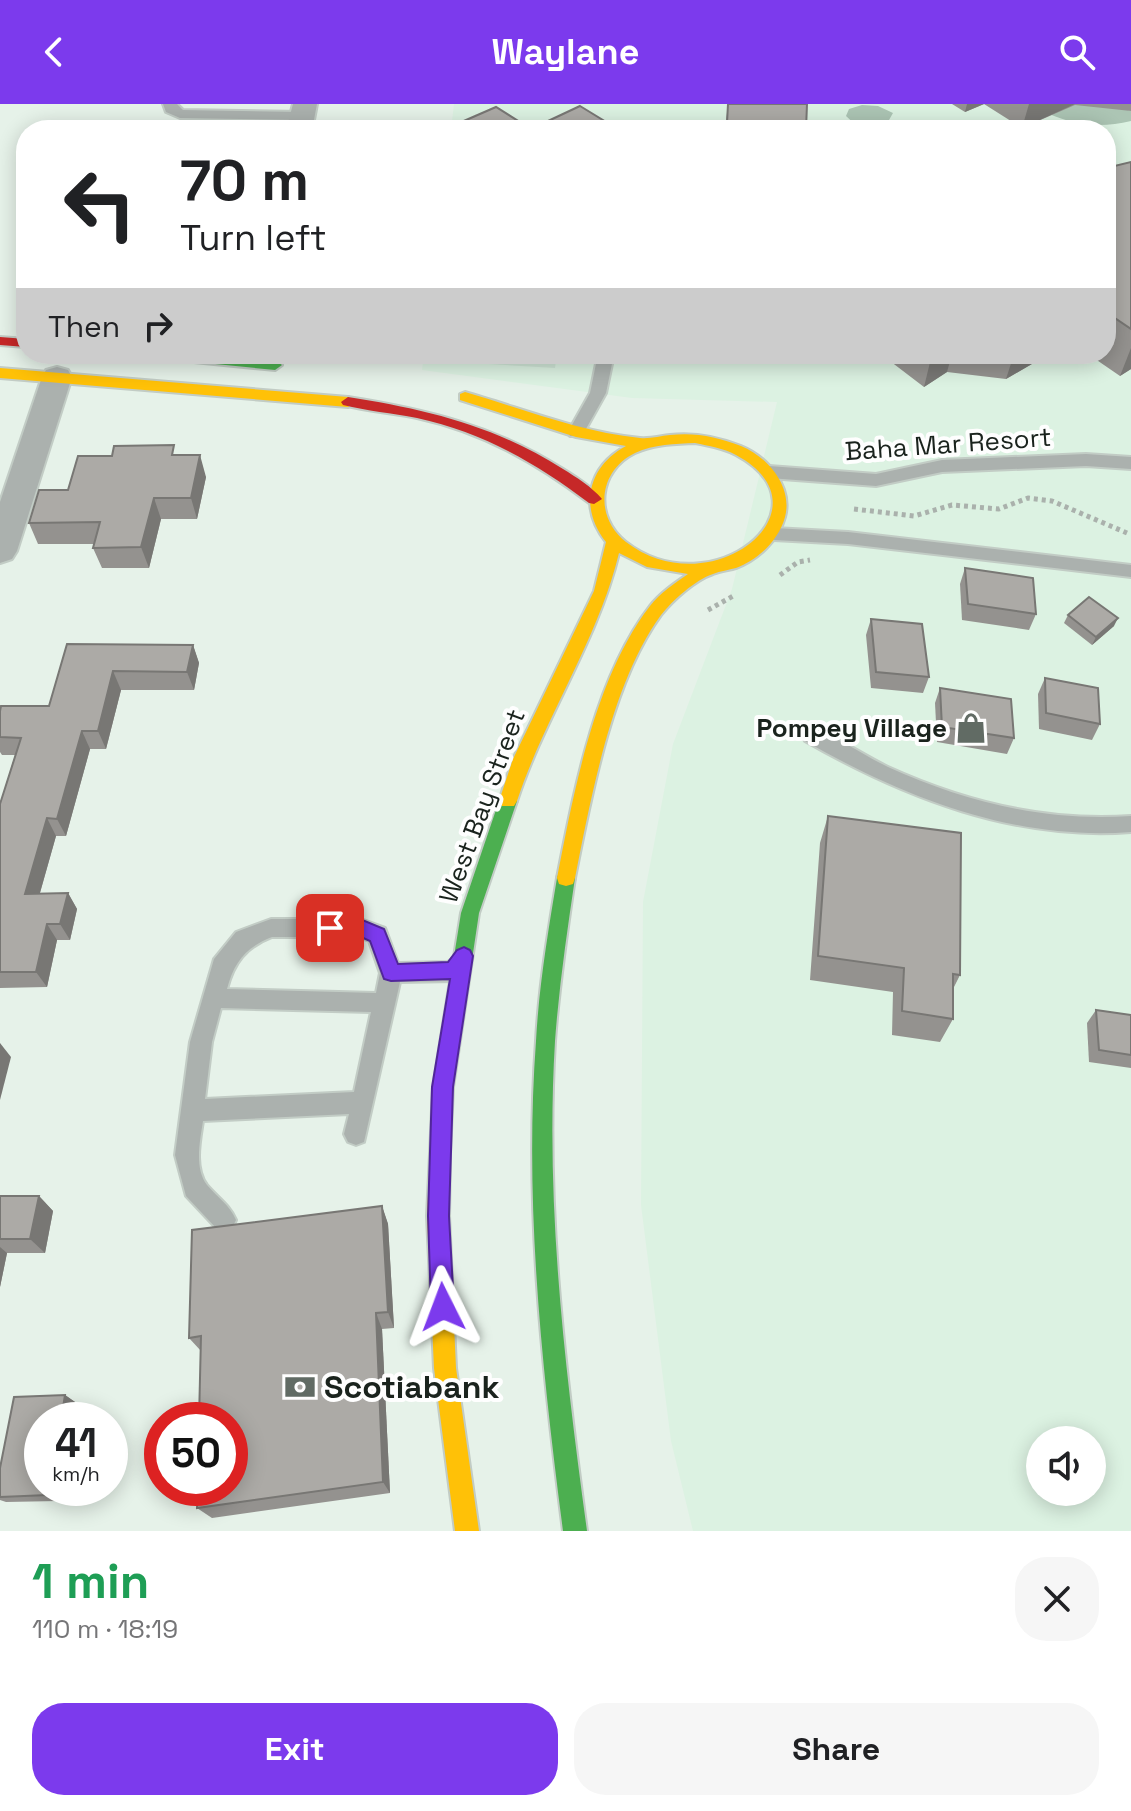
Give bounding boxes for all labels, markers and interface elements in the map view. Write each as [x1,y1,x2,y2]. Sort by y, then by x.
text: Waylane [492,29,639,75]
icon: back [32,30,76,74]
icon: search [1055,30,1099,74]
text: 70 m [180,145,309,216]
icon: left [48,152,152,256]
text: Turn left [180,215,327,261]
icon: right [136,304,180,348]
text: Then [48,307,120,346]
street label: Baha Mar Resort [844,420,1052,468]
street label: West Bay Street [431,704,533,908]
place label: Pompey Village [756,711,947,745]
shop icon: Pompey Village [954,711,988,745]
pin [296,894,364,962]
icon: arrive [308,906,352,950]
position arrow [401,1265,485,1349]
place label: Scotiabank [324,1367,500,1407]
bank icon: Scotiabank [283,1370,317,1404]
speed limit sign: 50 [144,1402,248,1506]
text: 41 [55,1418,97,1469]
map controls [1026,1426,1106,1506]
button: sound [1026,1426,1106,1506]
text: km/h [52,1461,100,1487]
text: 1 min [32,1551,149,1612]
button: close [1015,1557,1099,1641]
text: 110 m · 18:19 [32,1612,178,1646]
button: Exit [32,1703,558,1795]
button: Share [574,1703,1099,1795]

